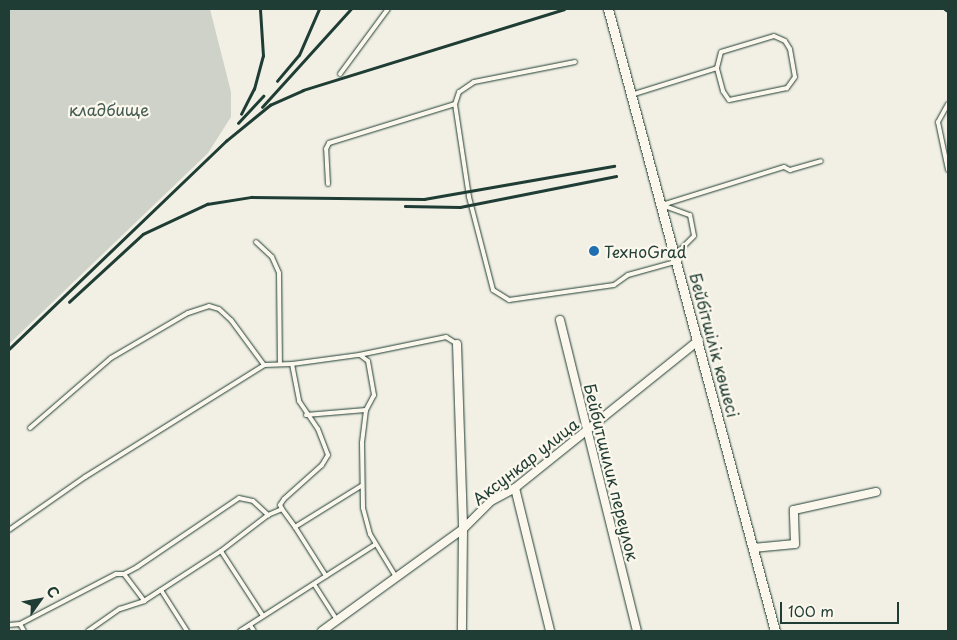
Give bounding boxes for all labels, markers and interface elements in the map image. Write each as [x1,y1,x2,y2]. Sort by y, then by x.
park label: кладбище [69,99,149,119]
place label: ТехноGrad [604,241,686,261]
marker: ТехноGrad [588,245,600,257]
street label: Бейбітшілік көшесі [686,270,744,420]
street label: Бейбитшилик переулок [581,381,643,563]
street label: Аксункар улица [468,413,582,509]
north arrow [15,575,65,625]
text: С [41,582,65,602]
scale bar [782,592,901,624]
text: 100 m [788,599,834,622]

